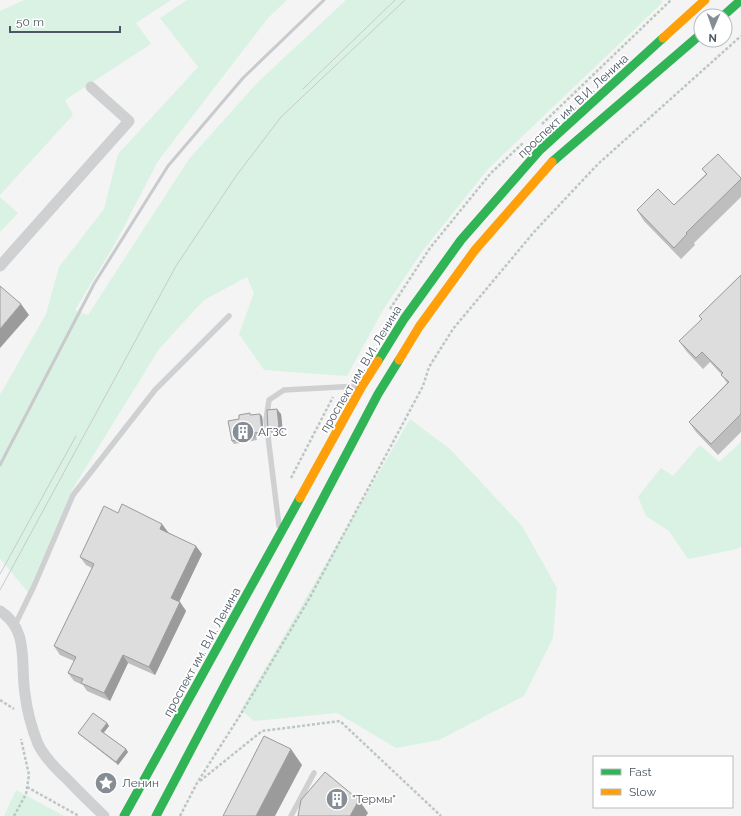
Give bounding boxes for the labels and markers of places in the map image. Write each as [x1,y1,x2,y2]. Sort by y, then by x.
building icon: АГЗС [230,419,256,445]
place label: АГЗС [258,425,287,439]
place icon: Ленин [93,770,119,796]
place label: Ленин [122,776,159,790]
building icon: "Термы" [324,786,350,812]
place label: "Термы" [352,792,396,806]

